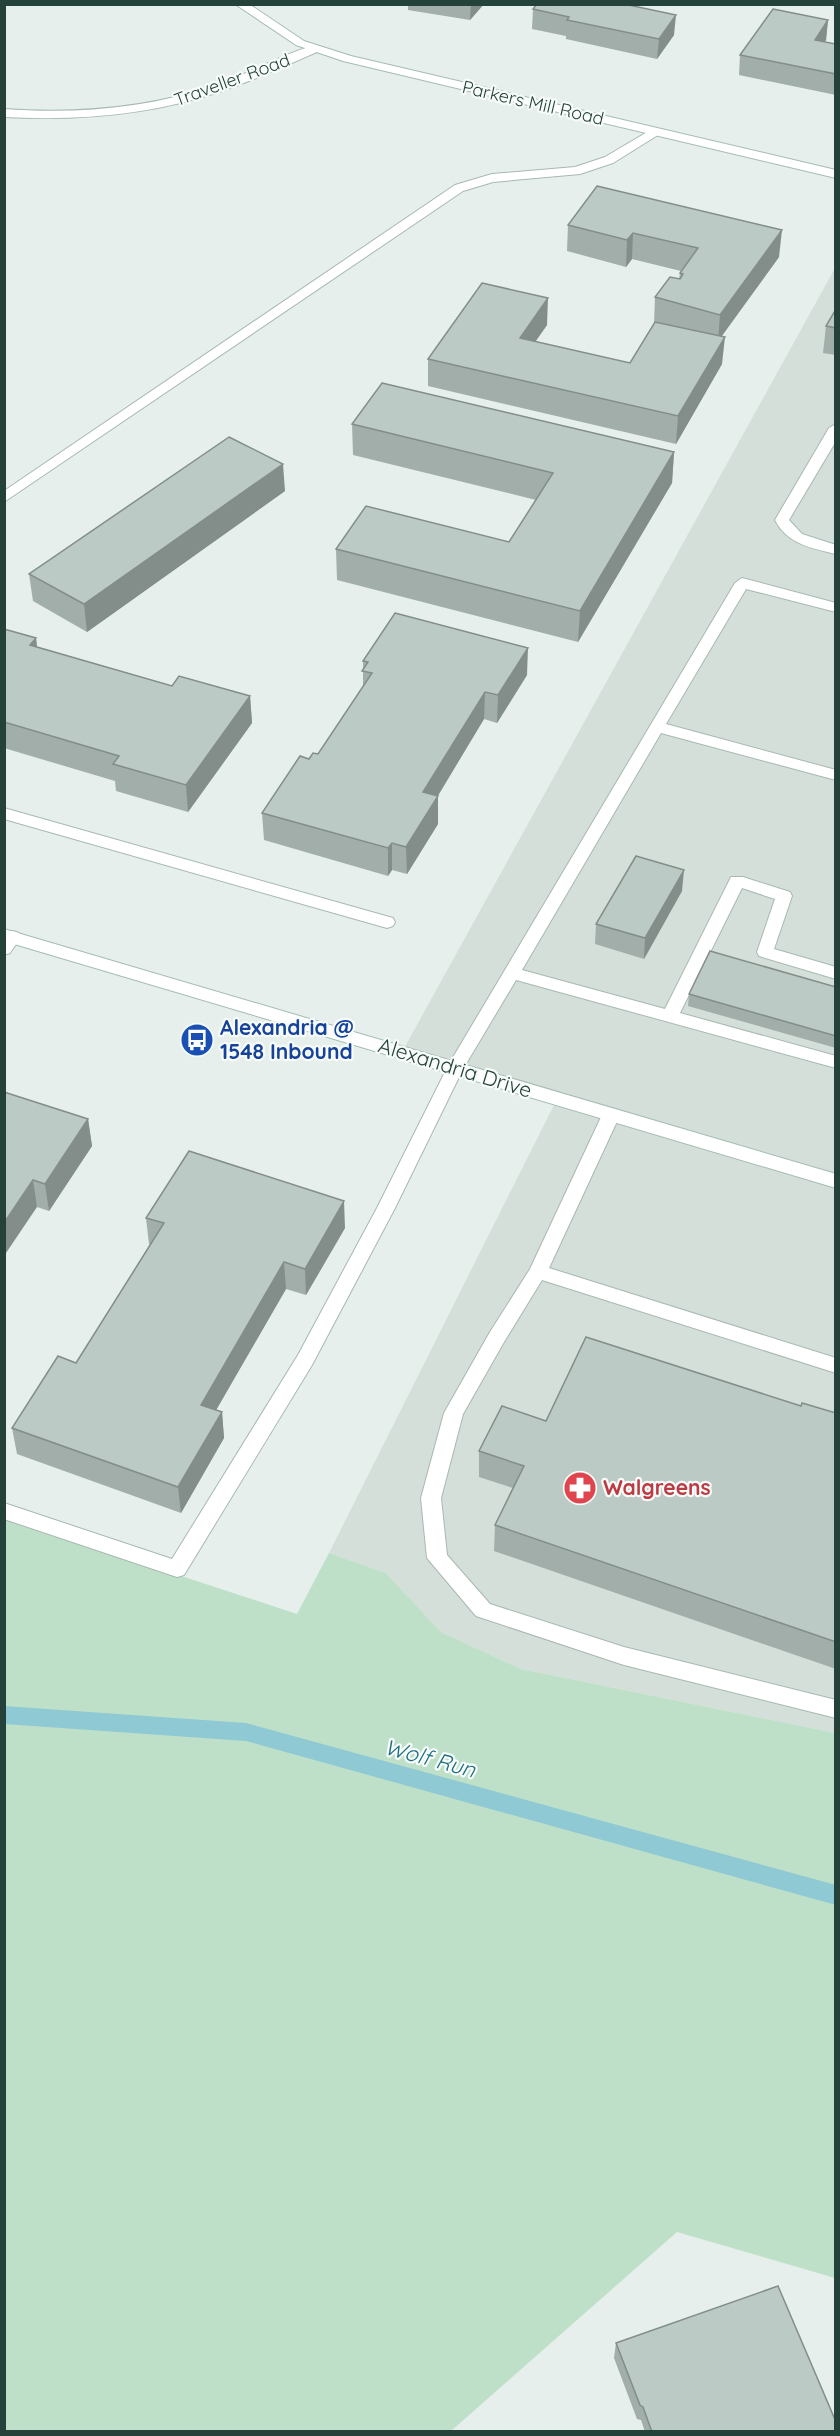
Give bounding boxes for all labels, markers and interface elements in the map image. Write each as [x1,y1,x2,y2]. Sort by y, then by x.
street label: Traveller Road [171,48,293,111]
street label: Parkers Mill Road [460,75,606,130]
place label: Alexandria @ 1548 Inbound [220,1014,354,1064]
bus stop icon: Alexandria @ 1548 Inbound [179,1022,215,1058]
street label: Alexandria Drive [375,1031,535,1103]
pharmacy icon: Walgreens [562,1470,598,1506]
place label: Walgreens [603,1474,711,1500]
water label: Wolf Run [381,1732,480,1784]

